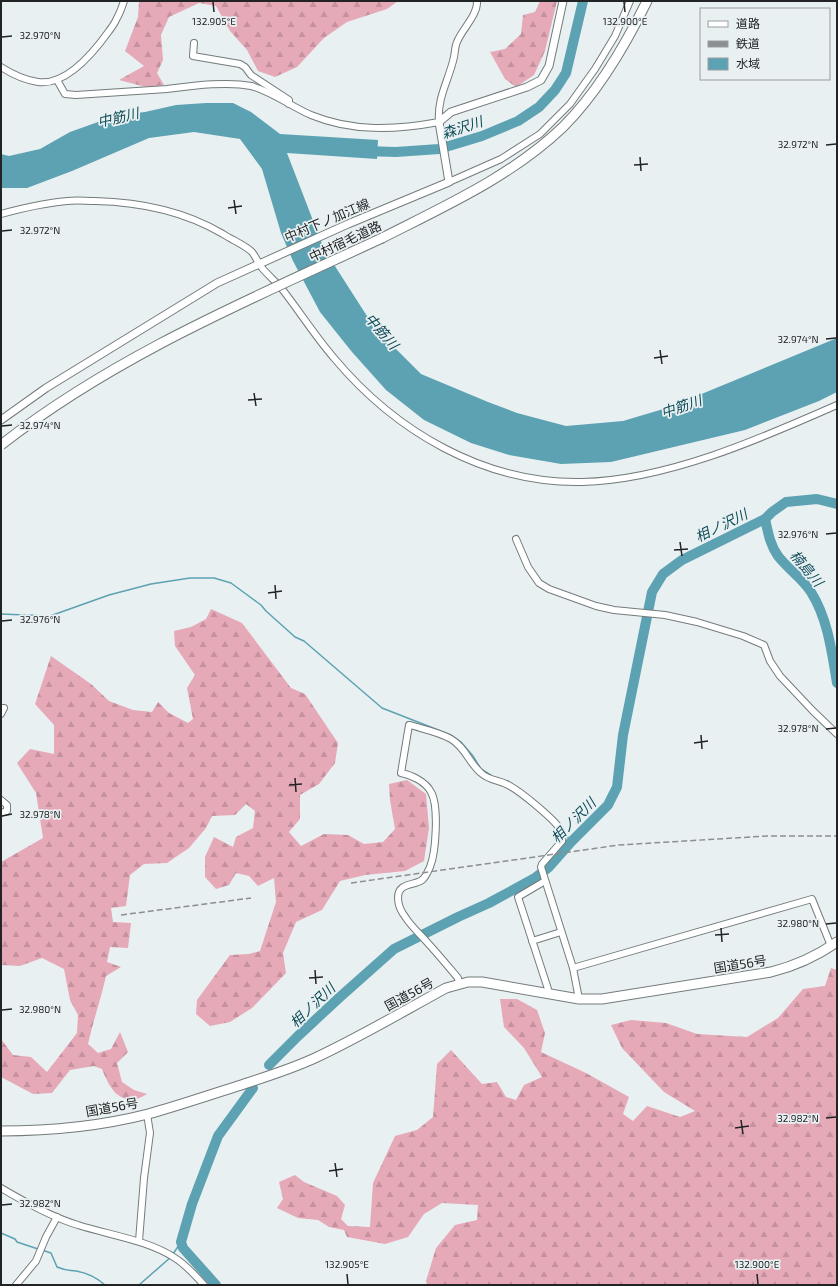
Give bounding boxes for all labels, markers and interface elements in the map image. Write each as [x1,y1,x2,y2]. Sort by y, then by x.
legend [700,8,830,80]
text: 132.905°E [192,15,236,27]
text: 132.900°E [603,15,648,27]
text: 道路 [736,16,760,30]
text: 32.970°N [19,29,61,41]
text: 鉄道 [736,36,760,50]
text: 水域 [736,56,760,70]
water label: 中筋川 [96,104,142,130]
water label: 森沢川 [439,112,487,142]
text: 32.972°N [778,138,818,150]
street label: 中村下ノ加江線 [282,195,372,245]
street label: 中村宿毛道路 [306,217,384,265]
text: 32.972°N [20,224,60,236]
water label: 中筋川 [362,310,404,354]
text: 32.974°N [777,333,819,345]
water label: 中筋川 [658,390,706,421]
text: 32.974°N [19,419,61,431]
water label: 相ノ沢川 [692,504,752,545]
text: 32.976°N [778,528,818,540]
water label: 楠島川 [787,546,828,591]
text: 32.976°N [20,613,60,625]
text: 32.978°N [777,722,819,734]
water label: 相ノ沢川 [547,793,600,846]
text: 32.978°N [19,808,61,820]
text: 32.980°N [777,917,819,929]
street label: 国道56号 [712,952,768,976]
street label: 国道56号 [382,974,436,1014]
water label: 相ノ沢川 [286,978,339,1031]
text: 32.980°N [19,1003,61,1015]
street label: 国道56号 [84,1094,140,1120]
text: 32.982°N [777,1112,819,1124]
text: 32.982°N [19,1197,61,1209]
text: 132.905°E [325,1258,369,1270]
text: 132.900°E [735,1258,780,1270]

